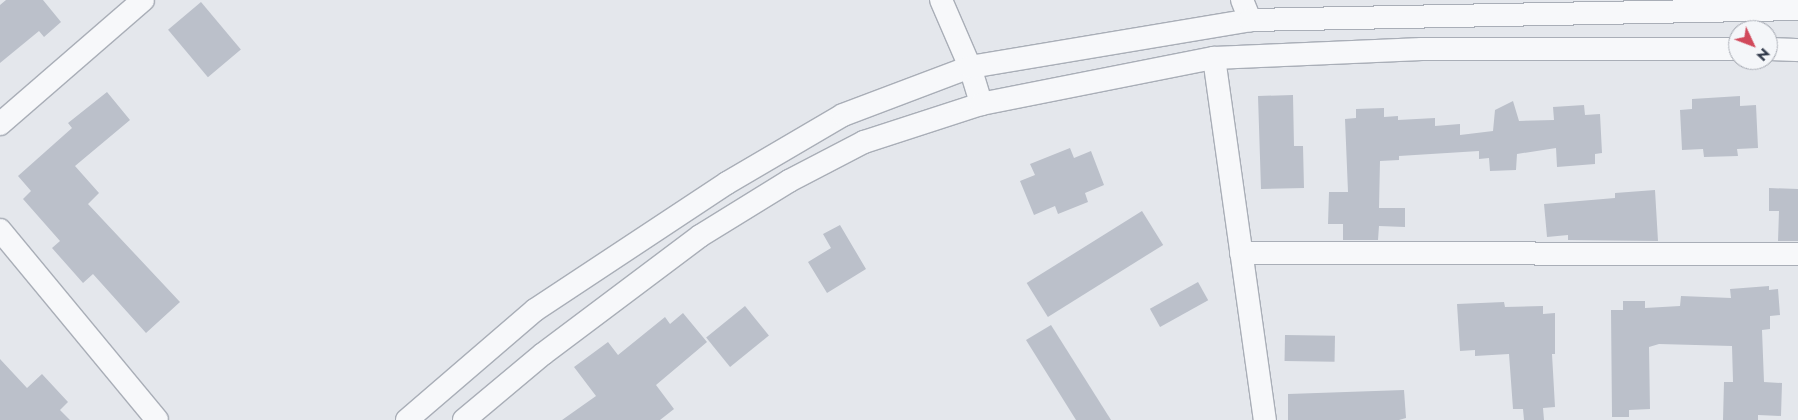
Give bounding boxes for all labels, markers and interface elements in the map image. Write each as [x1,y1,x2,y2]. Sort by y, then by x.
north arrow [1728,20,1778,70]
text: N [1752,44,1774,65]

